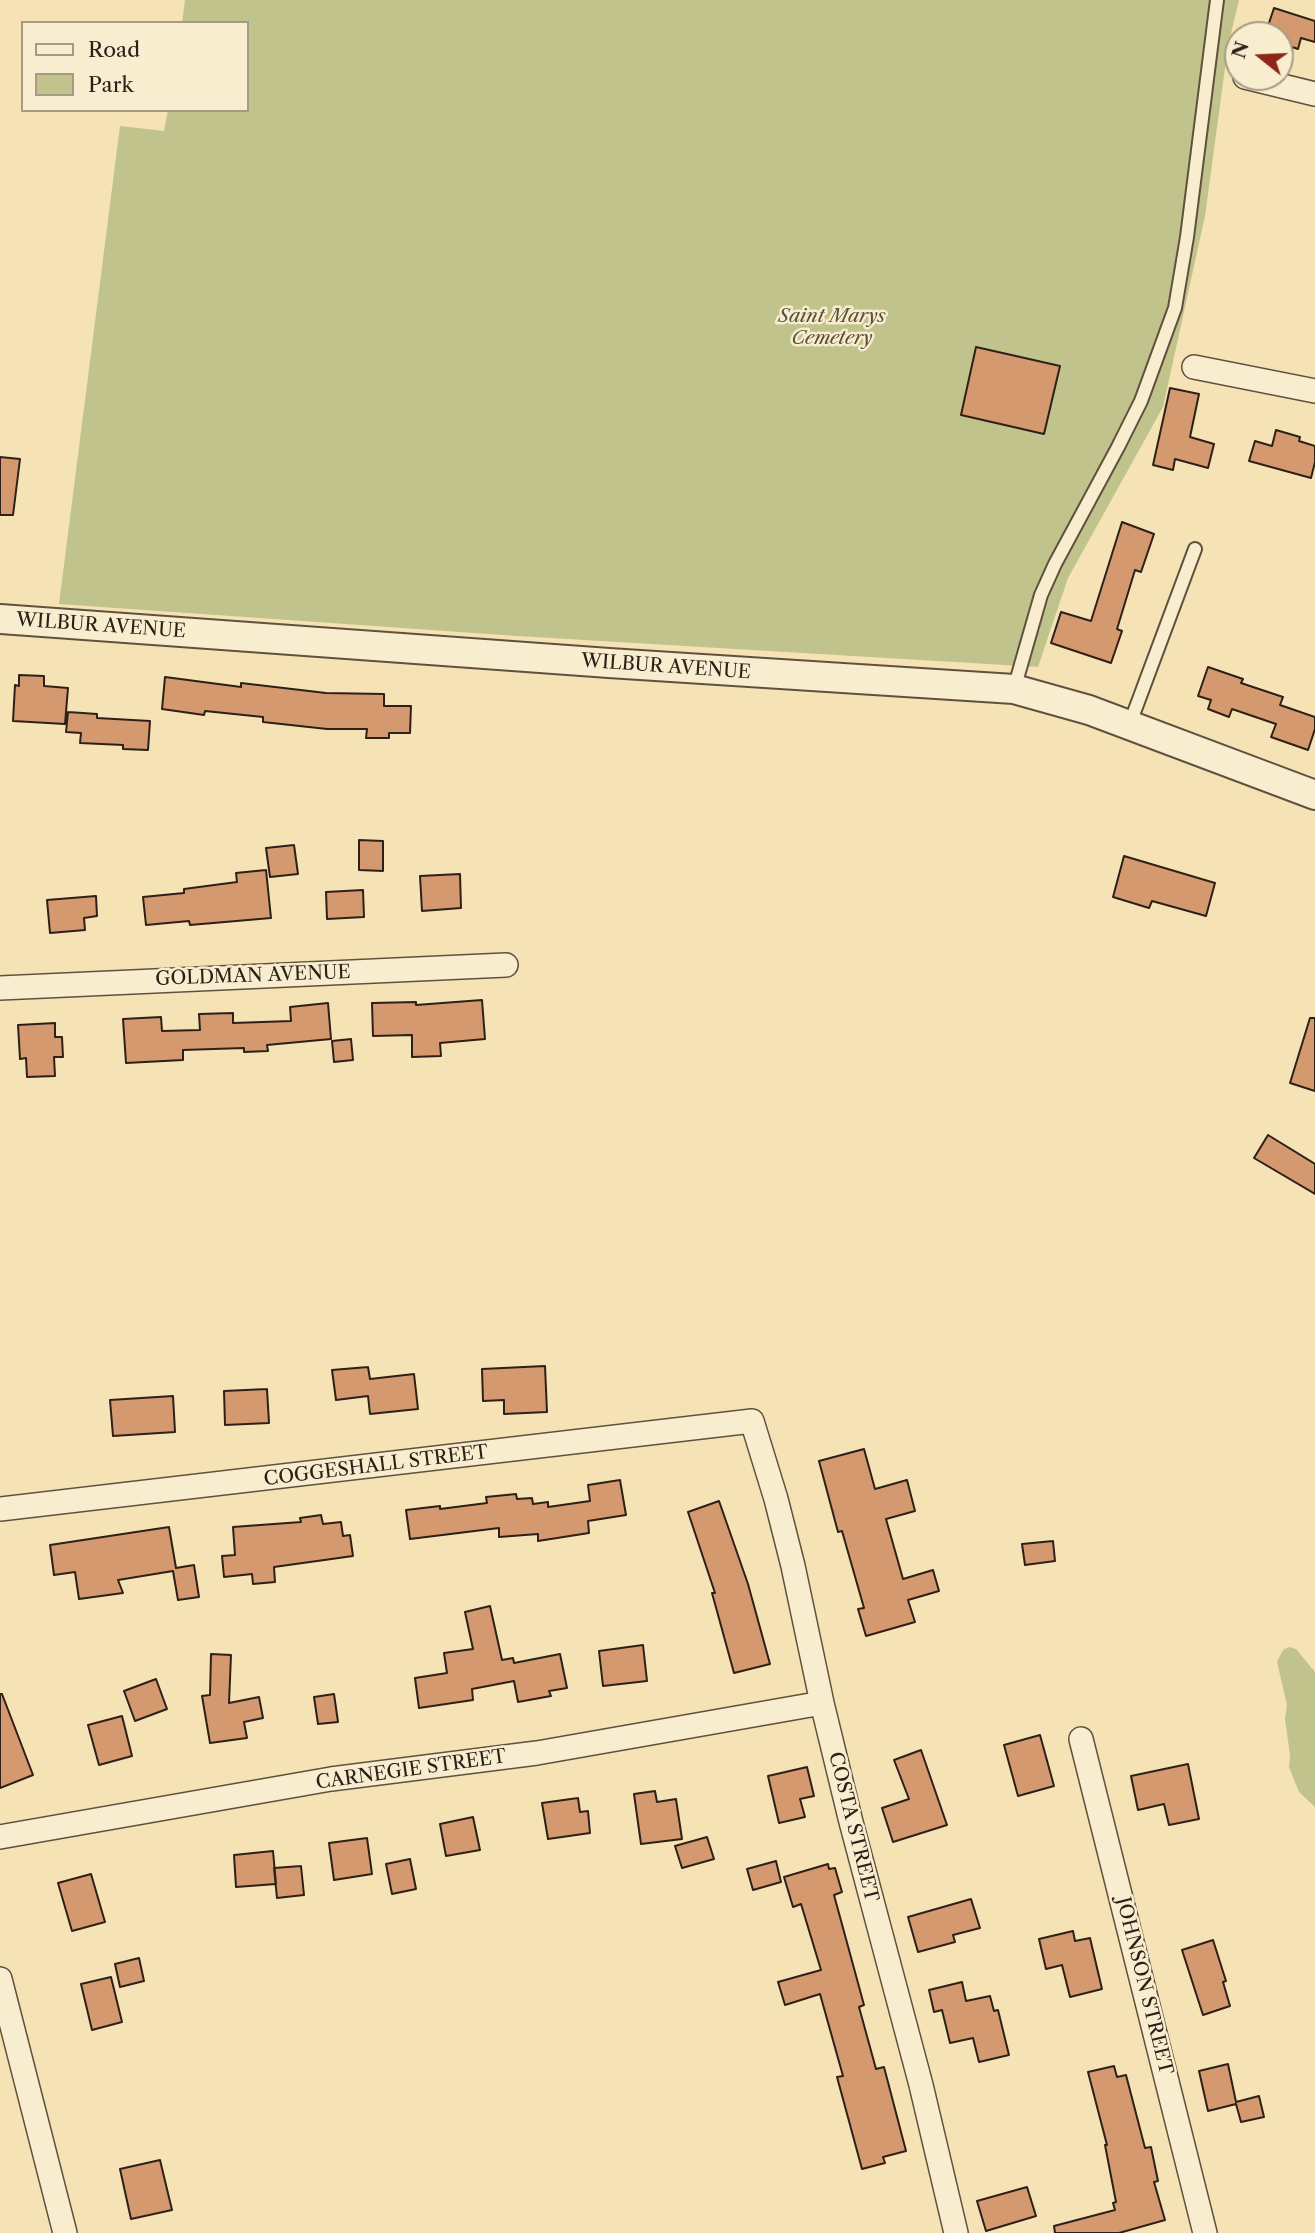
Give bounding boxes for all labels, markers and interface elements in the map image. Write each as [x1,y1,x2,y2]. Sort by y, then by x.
legend [21,21,248,112]
north arrow [1224,21,1294,91]
text: Road [88,37,140,62]
text: N [1227,39,1254,61]
text: Park [88,72,134,97]
park label: Saint Marys Cemetery [778,306,886,350]
street label: WILBUR AVENUE [15,609,187,643]
street label: WILBUR AVENUE [580,650,752,684]
street label: GOLDMAN AVENUE [155,961,351,991]
street label: COGGESHALL STREET [263,1441,489,1491]
street label: CARNEGIE STREET [314,1745,508,1795]
street label: COSTA STREET [823,1750,883,1904]
street label: JOHNSON STREET [1111,1895,1177,2077]

